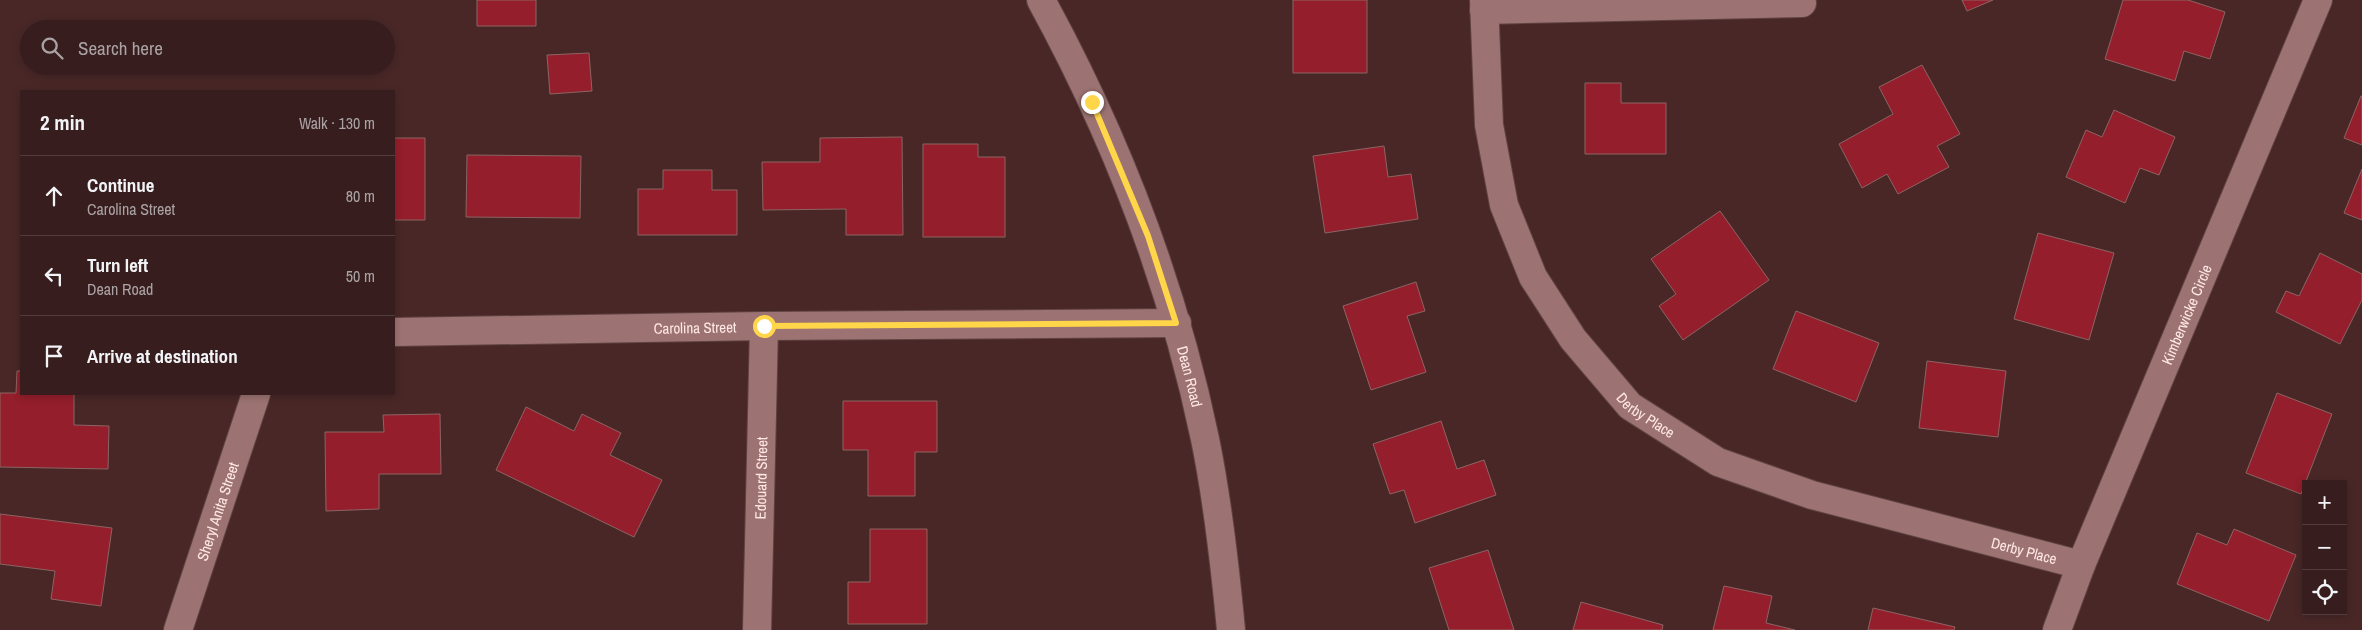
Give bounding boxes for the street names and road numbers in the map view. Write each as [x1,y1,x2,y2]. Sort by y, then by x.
street label: Kimberwicke Circle [2156,261,2216,368]
street label: Carolina Street [653,316,737,338]
street label: Dean Road [1172,344,1208,409]
street label: Derby Place [1612,387,1679,443]
street label: Edouard Street [749,436,772,520]
street label: Sheryl Anita Street [191,459,243,563]
street label: Derby Place [1989,532,2059,569]

